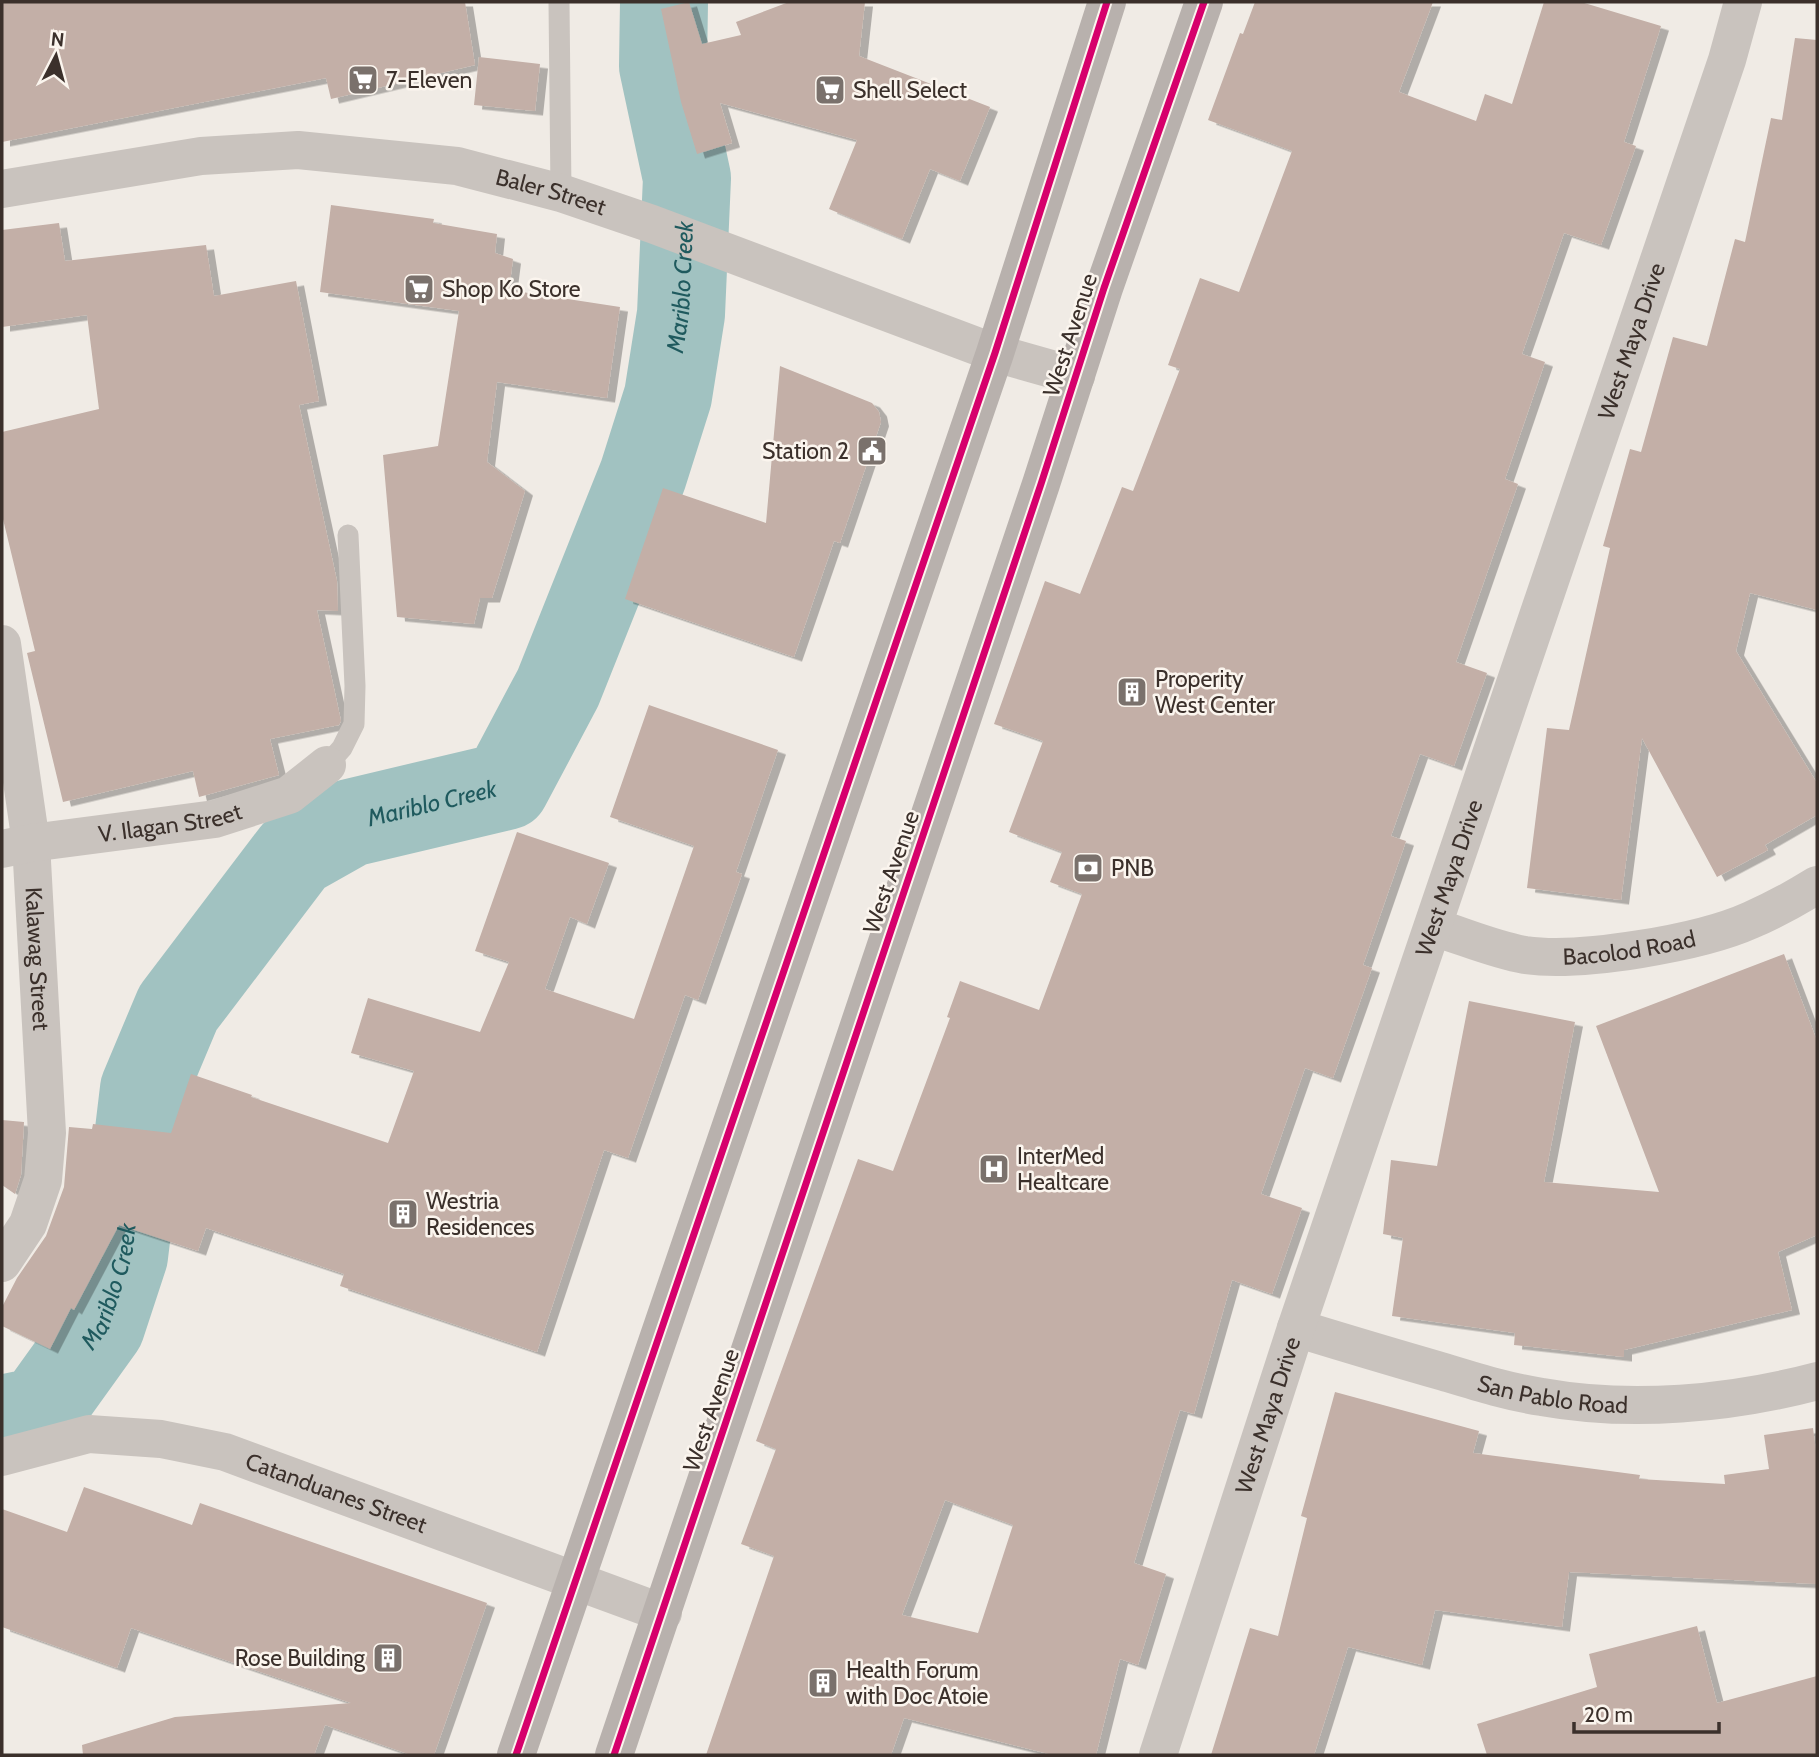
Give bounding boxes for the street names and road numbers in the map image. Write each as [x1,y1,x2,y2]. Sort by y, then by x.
street label: Baler Street [493,163,610,221]
street label: West Maya Drive [1592,259,1671,423]
street label: West Avenue [1037,270,1103,400]
street label: West Maya Drive [1409,796,1489,960]
street label: V. Ilagan Street [97,797,245,848]
street label: West Avenue [857,807,925,937]
street label: Kalawag Street [19,886,55,1031]
street label: Bacolod Road [1562,924,1698,971]
street label: West Maya Drive [1229,1333,1306,1497]
street label: West Avenue [677,1345,745,1475]
street label: San Pablo Road [1474,1369,1628,1419]
street label: Catanduanes Street [242,1447,431,1539]

